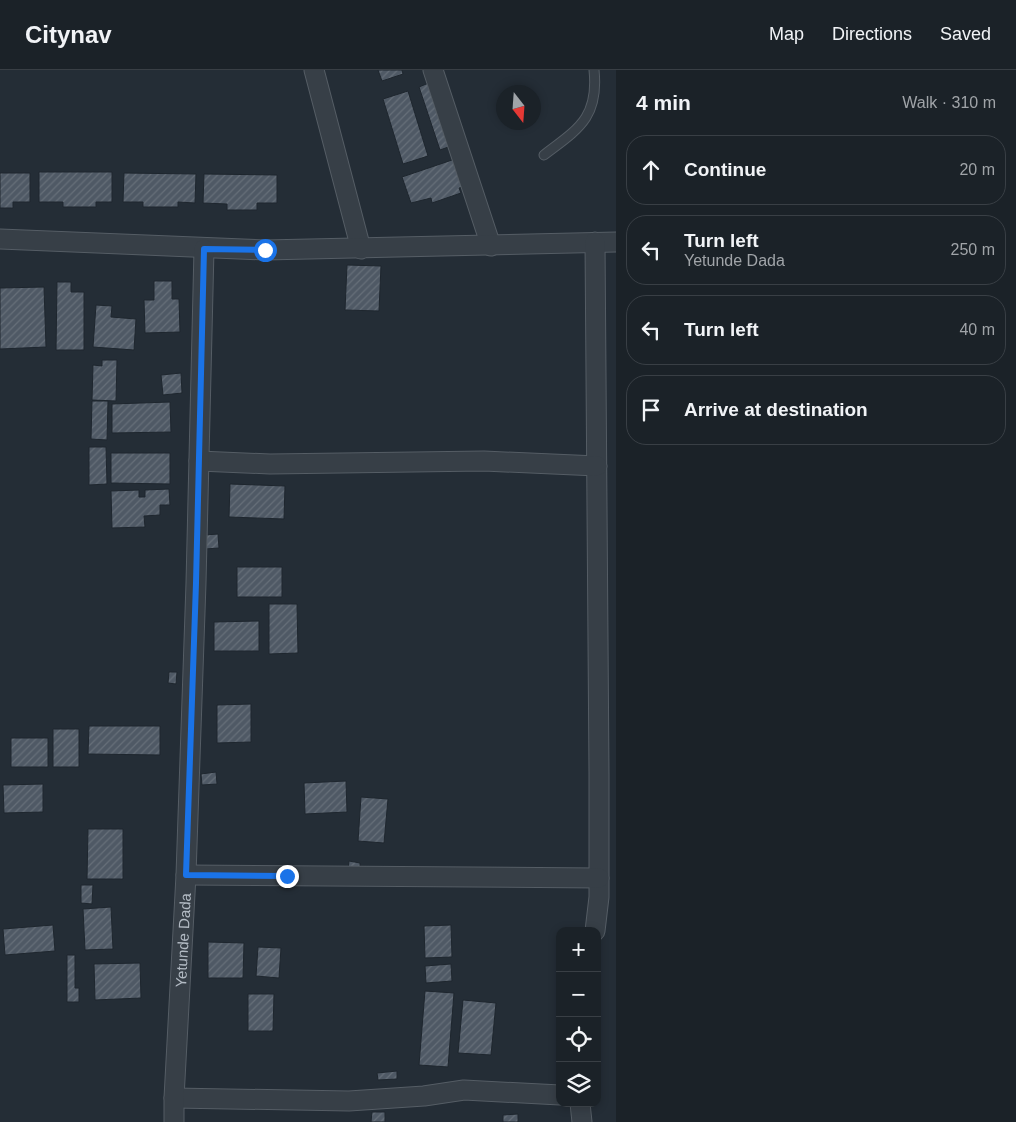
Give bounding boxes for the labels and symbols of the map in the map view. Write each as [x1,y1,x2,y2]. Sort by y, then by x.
north arrow [496,85,541,130]
route start [254,239,277,262]
route end [276,865,299,888]
street label: Yetunde Dada [171,892,194,988]

